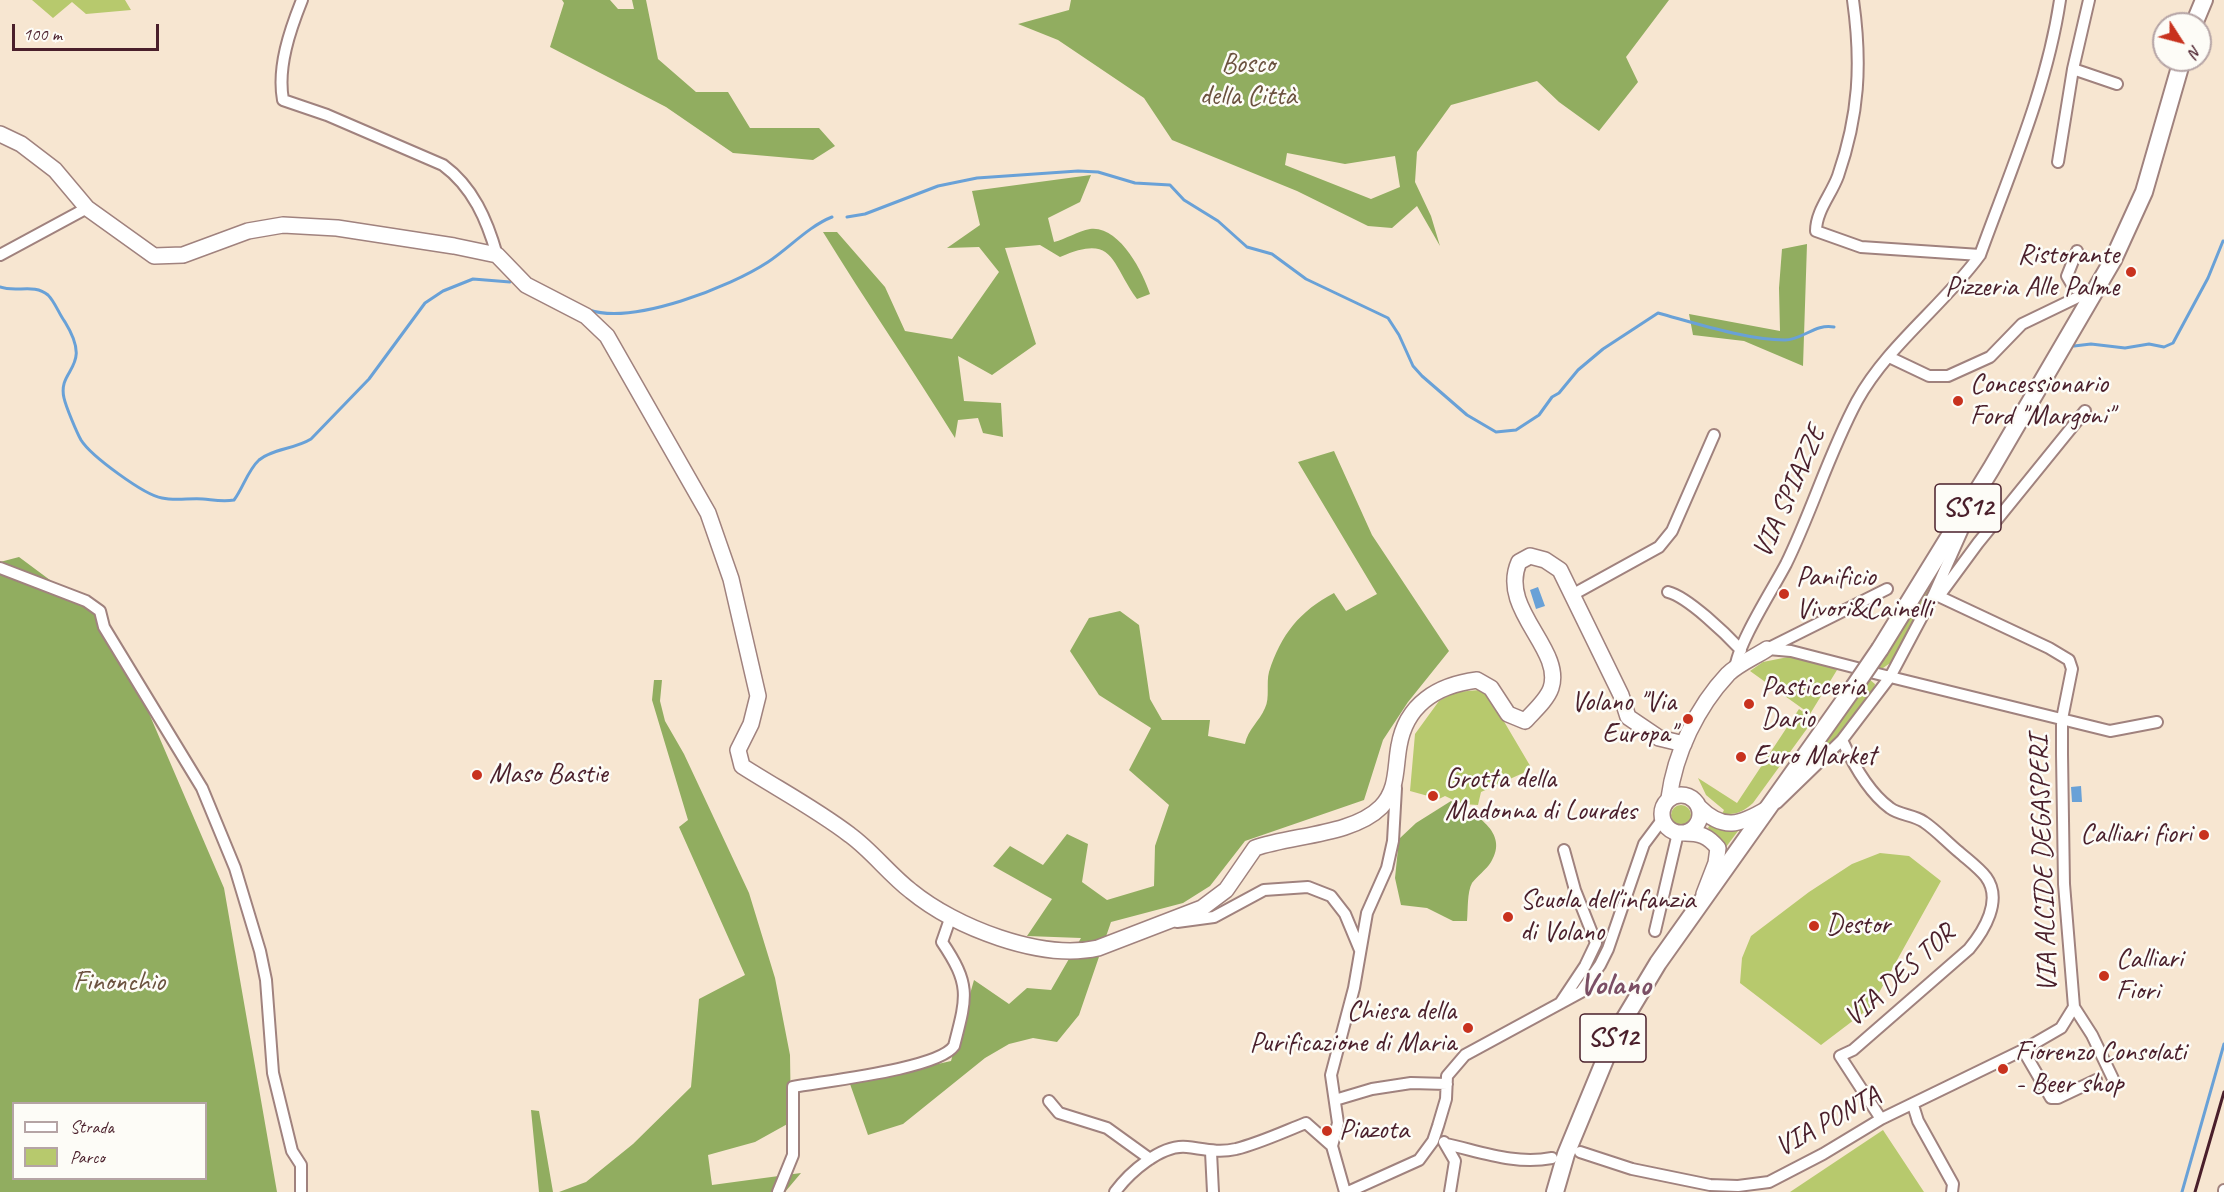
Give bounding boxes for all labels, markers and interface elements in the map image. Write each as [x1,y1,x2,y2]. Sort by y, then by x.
scale bar [15,12,162,50]
north arrow [2152,12,2212,72]
text: 100 m [23,23,62,45]
text: N [2184,42,2206,61]
park label: Bosco della Città [1200,48,1296,114]
place label: Ristorante Pizzeria Alle Palme [1945,239,2119,305]
marker: Ristorante Pizzeria Alle Palme [2124,265,2138,279]
place label: Concessionario Ford "Margoni" [1970,368,2113,434]
marker: Concessionario Ford "Margoni" [1951,394,1965,408]
street label: VIA SPIAZZE [1746,421,1834,563]
road number: SS12 [1935,484,2001,532]
place label: Panificio Vivori&Cainelli [1796,561,1933,627]
marker: Panificio Vivori&Cainelli [1777,587,1791,601]
place label: Pasticceria Dario [1761,671,1865,737]
place label: Volano "Via Europa" [1571,686,1676,752]
marker: Pasticceria Dario [1742,697,1756,711]
marker: Volano "Via Europa" [1681,712,1695,726]
street label: VIA ALCIDE DEGASPERI [2023,735,2065,993]
place label: Euro Market [1753,740,1876,774]
marker: Euro Market [1734,750,1748,764]
place label: Maso Bastie [489,758,608,792]
place label: Grotta della Madonna di Lourdes [1445,763,1637,829]
marker: Maso Bastie [470,768,484,782]
marker: Grotta della Madonna di Lourdes [1426,789,1440,803]
place label: Calliari fiori [2080,818,2192,852]
marker: Calliari fiori [2197,828,2211,842]
place label: Scuola dell'infanzia di Volano [1520,884,1695,950]
place label: Destor [1826,909,1890,943]
marker: Scuola dell'infanzia di Volano [1501,910,1515,924]
street label: VIA DES TOR [1838,918,1962,1034]
marker: Destor [1807,919,1821,933]
place label: Calliari Fiori [2116,943,2183,1009]
park label: Finonchio [73,966,165,1000]
district label: Volano [1579,967,1651,1005]
marker: Calliari Fiori [2097,969,2111,983]
place label: Chiesa della Purificazione di Maria [1249,995,1456,1061]
road number: SS12 [1580,1014,1646,1062]
marker: Chiesa della Purificazione di Maria [1461,1021,1475,1035]
place label: Fiorenzo Consolati - Beer shop [2015,1036,2186,1102]
marker: Fiorenzo Consolati - Beer shop [1996,1062,2010,1076]
street label: VIA PONTA [1770,1080,1886,1164]
legend [12,1102,207,1180]
place label: Piazota [1339,1114,1409,1148]
text: Strada [70,1116,114,1138]
marker: Piazota [1320,1124,1334,1138]
text: Parco [70,1146,105,1168]

